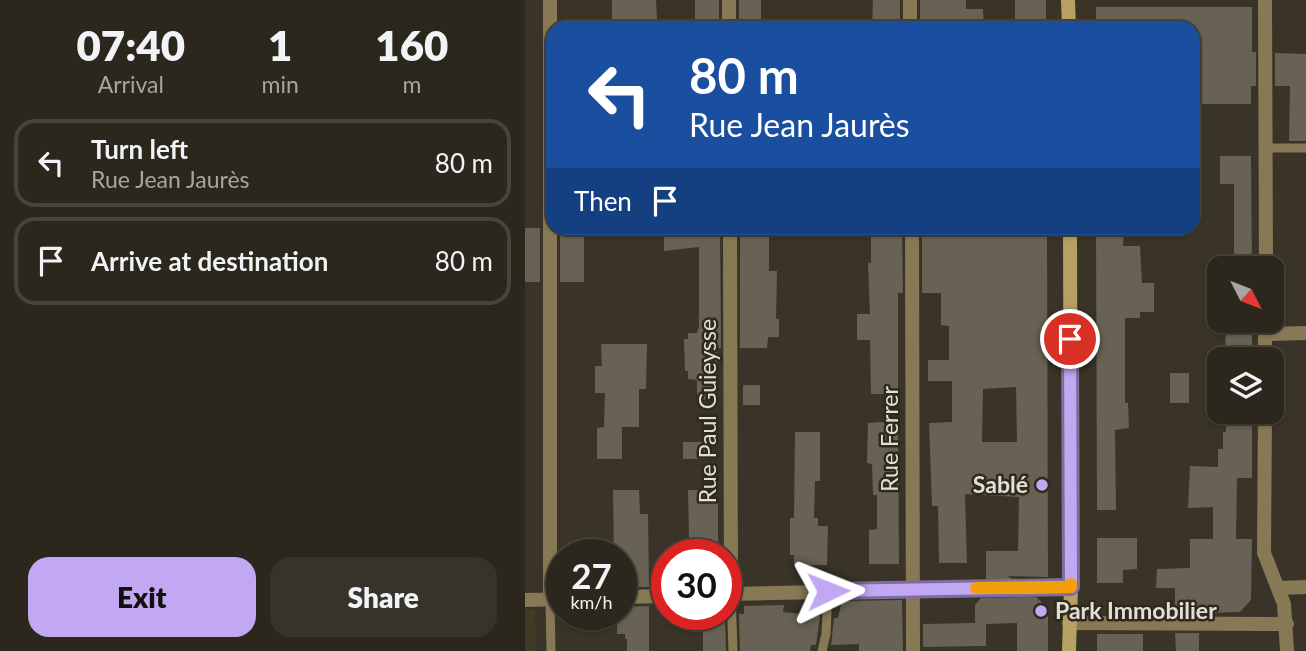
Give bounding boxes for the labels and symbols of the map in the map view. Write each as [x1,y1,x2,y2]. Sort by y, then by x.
north arrow [1207,256,1285,332]
pin [1040,309,1100,369]
street label: Rue Paul Guieysse [693,319,721,503]
street label: Rue Ferrer [875,386,903,492]
place label: Sablé [973,470,1028,498]
marker: Sablé [1034,477,1050,493]
speed limit sign: 30 [651,539,742,630]
position arrow [791,554,865,628]
place label: Park Immobilier [1055,596,1217,624]
marker: Park Immobilier [1033,603,1049,619]

